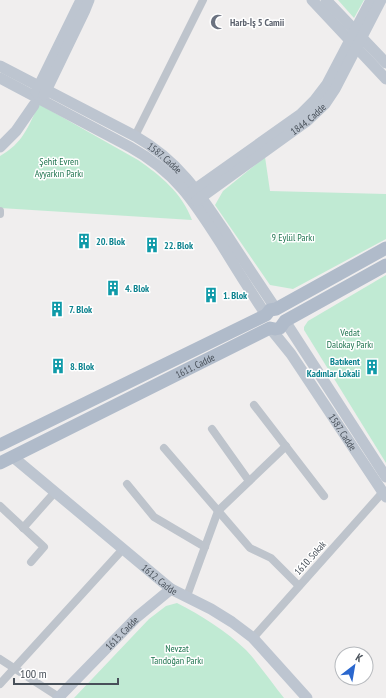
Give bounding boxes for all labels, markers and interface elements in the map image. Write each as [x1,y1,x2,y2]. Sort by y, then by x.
mosque icon: Harb-İş 5 Camii [209,13,227,31]
place label: Harb-İş 5 Camii [230,16,284,29]
street label: 1844. Cadde [288,100,329,137]
street label: 1587. Cadde [145,139,185,176]
park label: Şehit Evren Ayyarkın Parkı [35,155,83,180]
park label: 9 Eylül Parkı [272,231,314,244]
building icon: 20. Blok [75,232,93,250]
place label: 20. Blok [96,235,126,248]
building icon: 22. Blok [143,236,161,254]
place label: 22. Blok [164,239,194,252]
building icon: 4. Blok [104,279,122,297]
place label: 4. Blok [125,282,150,295]
building icon: 1. Blok [202,286,220,304]
place label: 1. Blok [223,289,248,302]
building icon: 7. Blok [48,300,66,318]
place label: 7. Blok [69,303,93,316]
park label: Vedat Dalokay Parkı [327,326,373,351]
street label: 1611. Cadde [173,350,217,381]
place label: Batıkent Kadınlar Lokali [307,355,360,380]
building icon: 8. Blok [49,357,67,375]
building icon: Batıkent Kadınlar Lokali [363,358,381,376]
place label: 8. Blok [70,360,95,373]
street label: 1587. Cadde [326,411,360,453]
street label: 1610. Sokak [291,538,329,578]
street label: 1612. Cadde [139,561,180,598]
street label: 1613. Cadde [102,613,141,653]
park label: Nevzat Tandoğan Parkı [151,642,203,667]
north arrow [334,646,374,686]
text: K [353,650,365,665]
scale bar [14,660,118,686]
text: 100 m [20,666,47,681]

